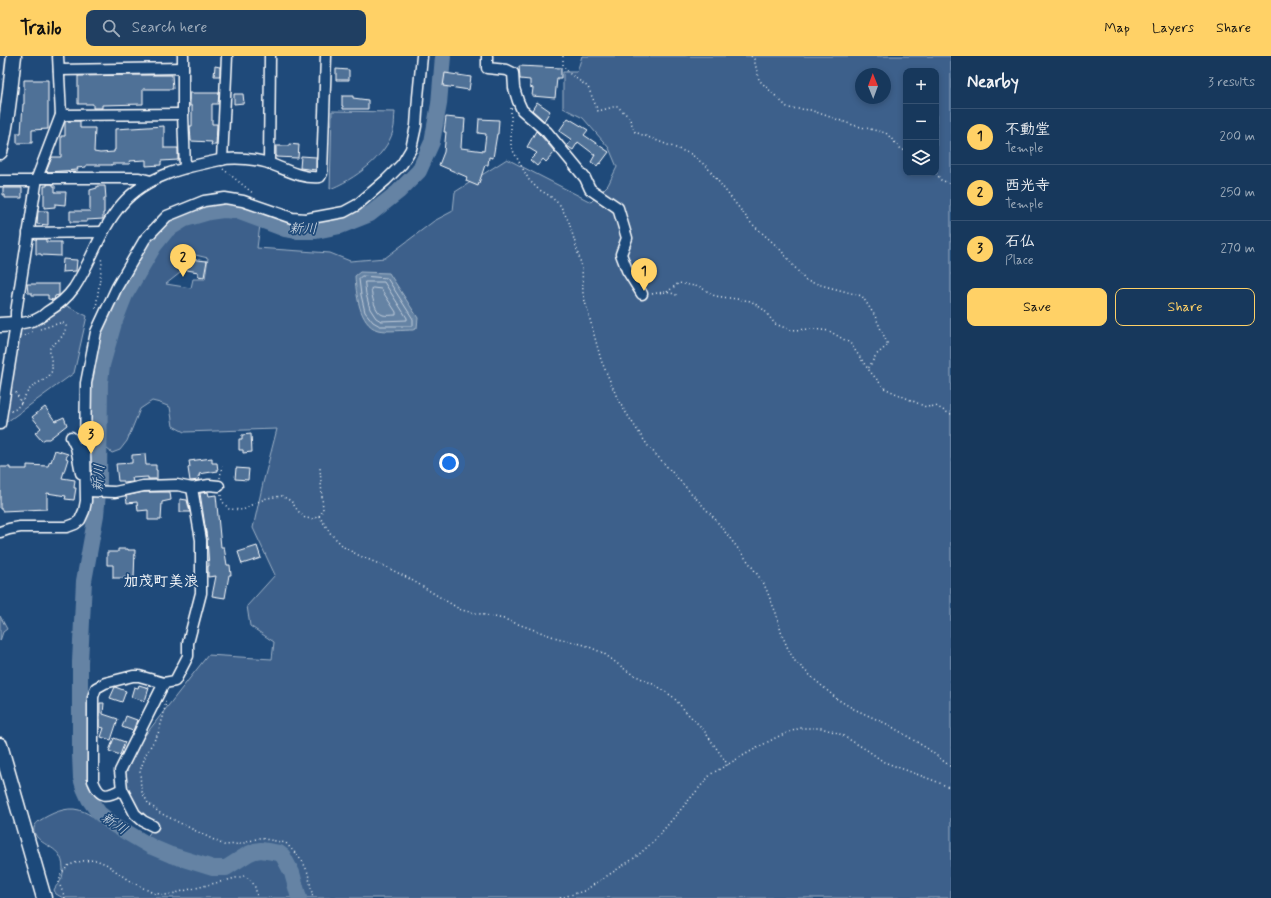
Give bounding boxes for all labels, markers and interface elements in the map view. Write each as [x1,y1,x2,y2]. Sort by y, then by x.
search box [86,10,366,46]
text: Trailo [20,16,62,41]
icon: search [100,17,122,39]
text: Search here [132,18,207,38]
text: Map [1104,19,1130,37]
text: Layers [1152,19,1194,37]
text: Share [1216,19,1251,37]
north arrow [855,68,891,104]
map controls [903,68,939,176]
button: + [903,68,939,104]
text: Nearby [967,71,1019,93]
text: 3 results [1208,74,1255,91]
button: − [903,104,939,140]
text: 不動堂 [1005,120,1050,140]
text: 1 [977,128,983,145]
text: 200 m [1220,128,1255,145]
button: layers [903,140,939,176]
text: Temple [1005,140,1043,157]
text: 西光寺 [1005,176,1050,196]
text: 2 [977,184,983,201]
text: 250 m [1220,184,1255,201]
text: Temple [1005,196,1043,213]
water label: 新川 [289,220,317,238]
text: 石仏 [1005,232,1035,252]
text: 3 [977,240,983,257]
text: 270 m [1220,240,1255,257]
pin: 2 [170,244,196,277]
text: Place [1005,252,1034,269]
pin: 1 [631,258,657,291]
button: Save [967,288,1107,326]
button: Share [1115,288,1255,326]
pin: 3 [78,421,104,454]
your location [439,453,459,473]
water label: 新川 [89,463,109,493]
district label: 加茂町美浪 [123,572,199,592]
water label: 新川 [98,809,131,839]

